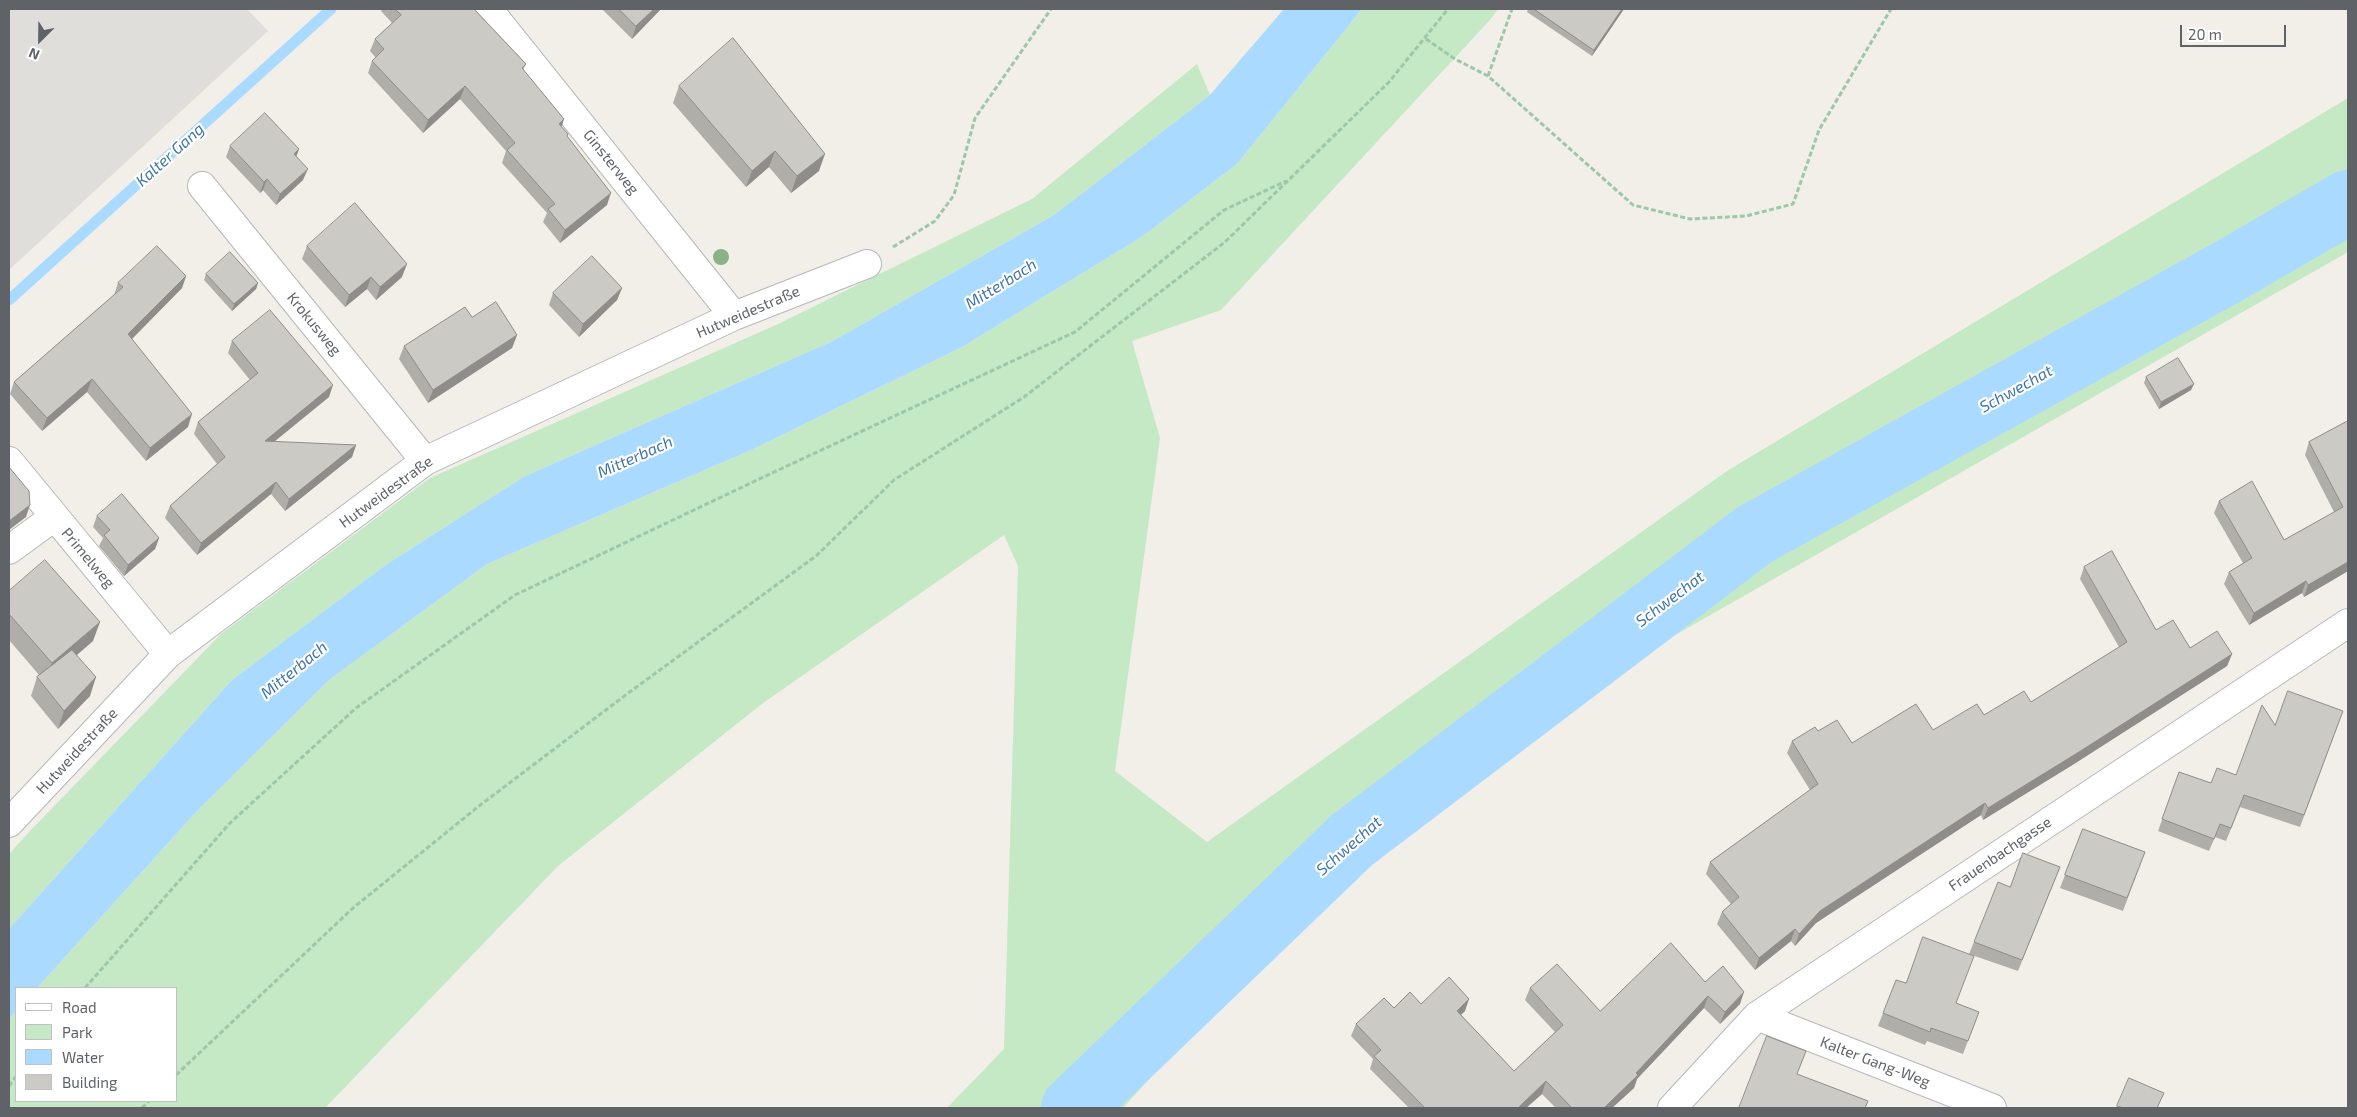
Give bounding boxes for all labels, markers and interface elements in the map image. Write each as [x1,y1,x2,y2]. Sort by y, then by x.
north arrow [15,15,65,65]
scale bar [2182,15,2288,47]
text: 20 m [2188,25,2222,43]
text: N [26,44,42,64]
water label: Kalter Gang [132,119,208,191]
street label: Ginsterweg [579,126,643,198]
water label: Mitterbach [962,255,1040,313]
street label: Hutweidestraße [693,282,803,342]
street label: Krokusweg [283,289,345,359]
water label: Schwechat [1976,361,2056,417]
water label: Mitterbach [594,432,676,482]
street label: Hutweidestraße [336,452,436,532]
street label: Primelweg [58,524,118,592]
water label: Schwechat [1632,567,1708,631]
water label: Mitterbach [257,637,331,703]
street label: Hutweidestraße [33,704,121,798]
water label: Schwechat [1312,812,1386,880]
street label: Frauenbachgasse [1945,813,2055,895]
legend [15,987,178,1102]
text: Road [62,998,97,1016]
text: Park [62,1023,93,1041]
street label: Kalter Gang-Weg [1817,1033,1933,1091]
text: Water [62,1048,104,1066]
text: Building [62,1073,117,1091]

